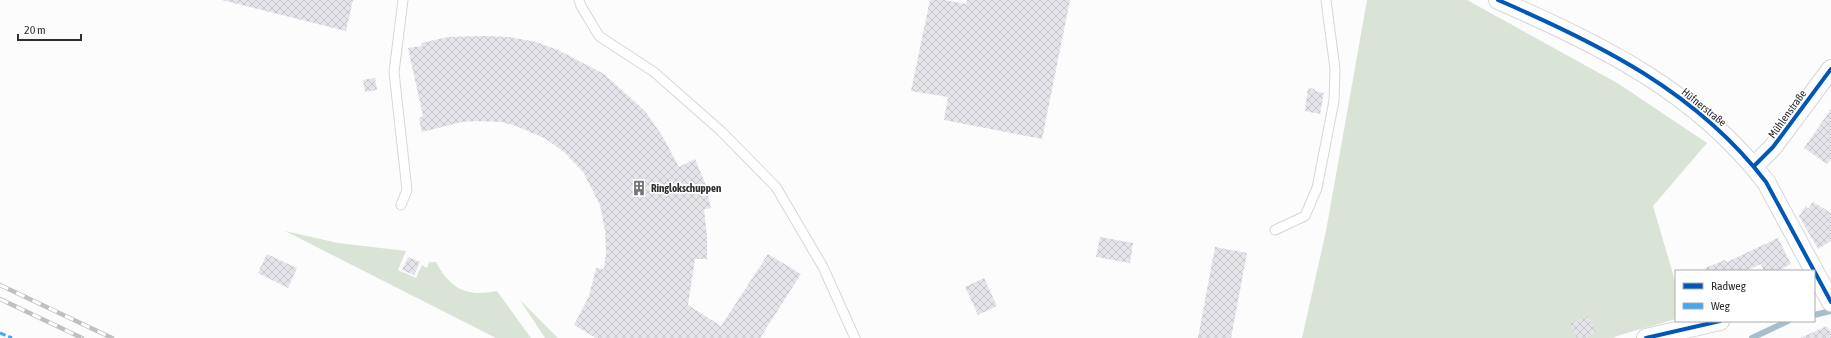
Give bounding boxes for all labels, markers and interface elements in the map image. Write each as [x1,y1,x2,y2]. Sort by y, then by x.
scale bar [18,16,81,42]
text: 20 m [24,23,46,37]
street label: Hüfnerstraße [1679,85,1729,129]
street label: Mühlenstraße [1766,88,1808,140]
building icon: Ringlokschuppen [630,179,648,197]
place label: Ringlokschuppen [651,182,721,194]
legend [1675,270,1815,322]
text: Radweg [1711,279,1747,293]
text: Weg [1711,299,1731,313]

